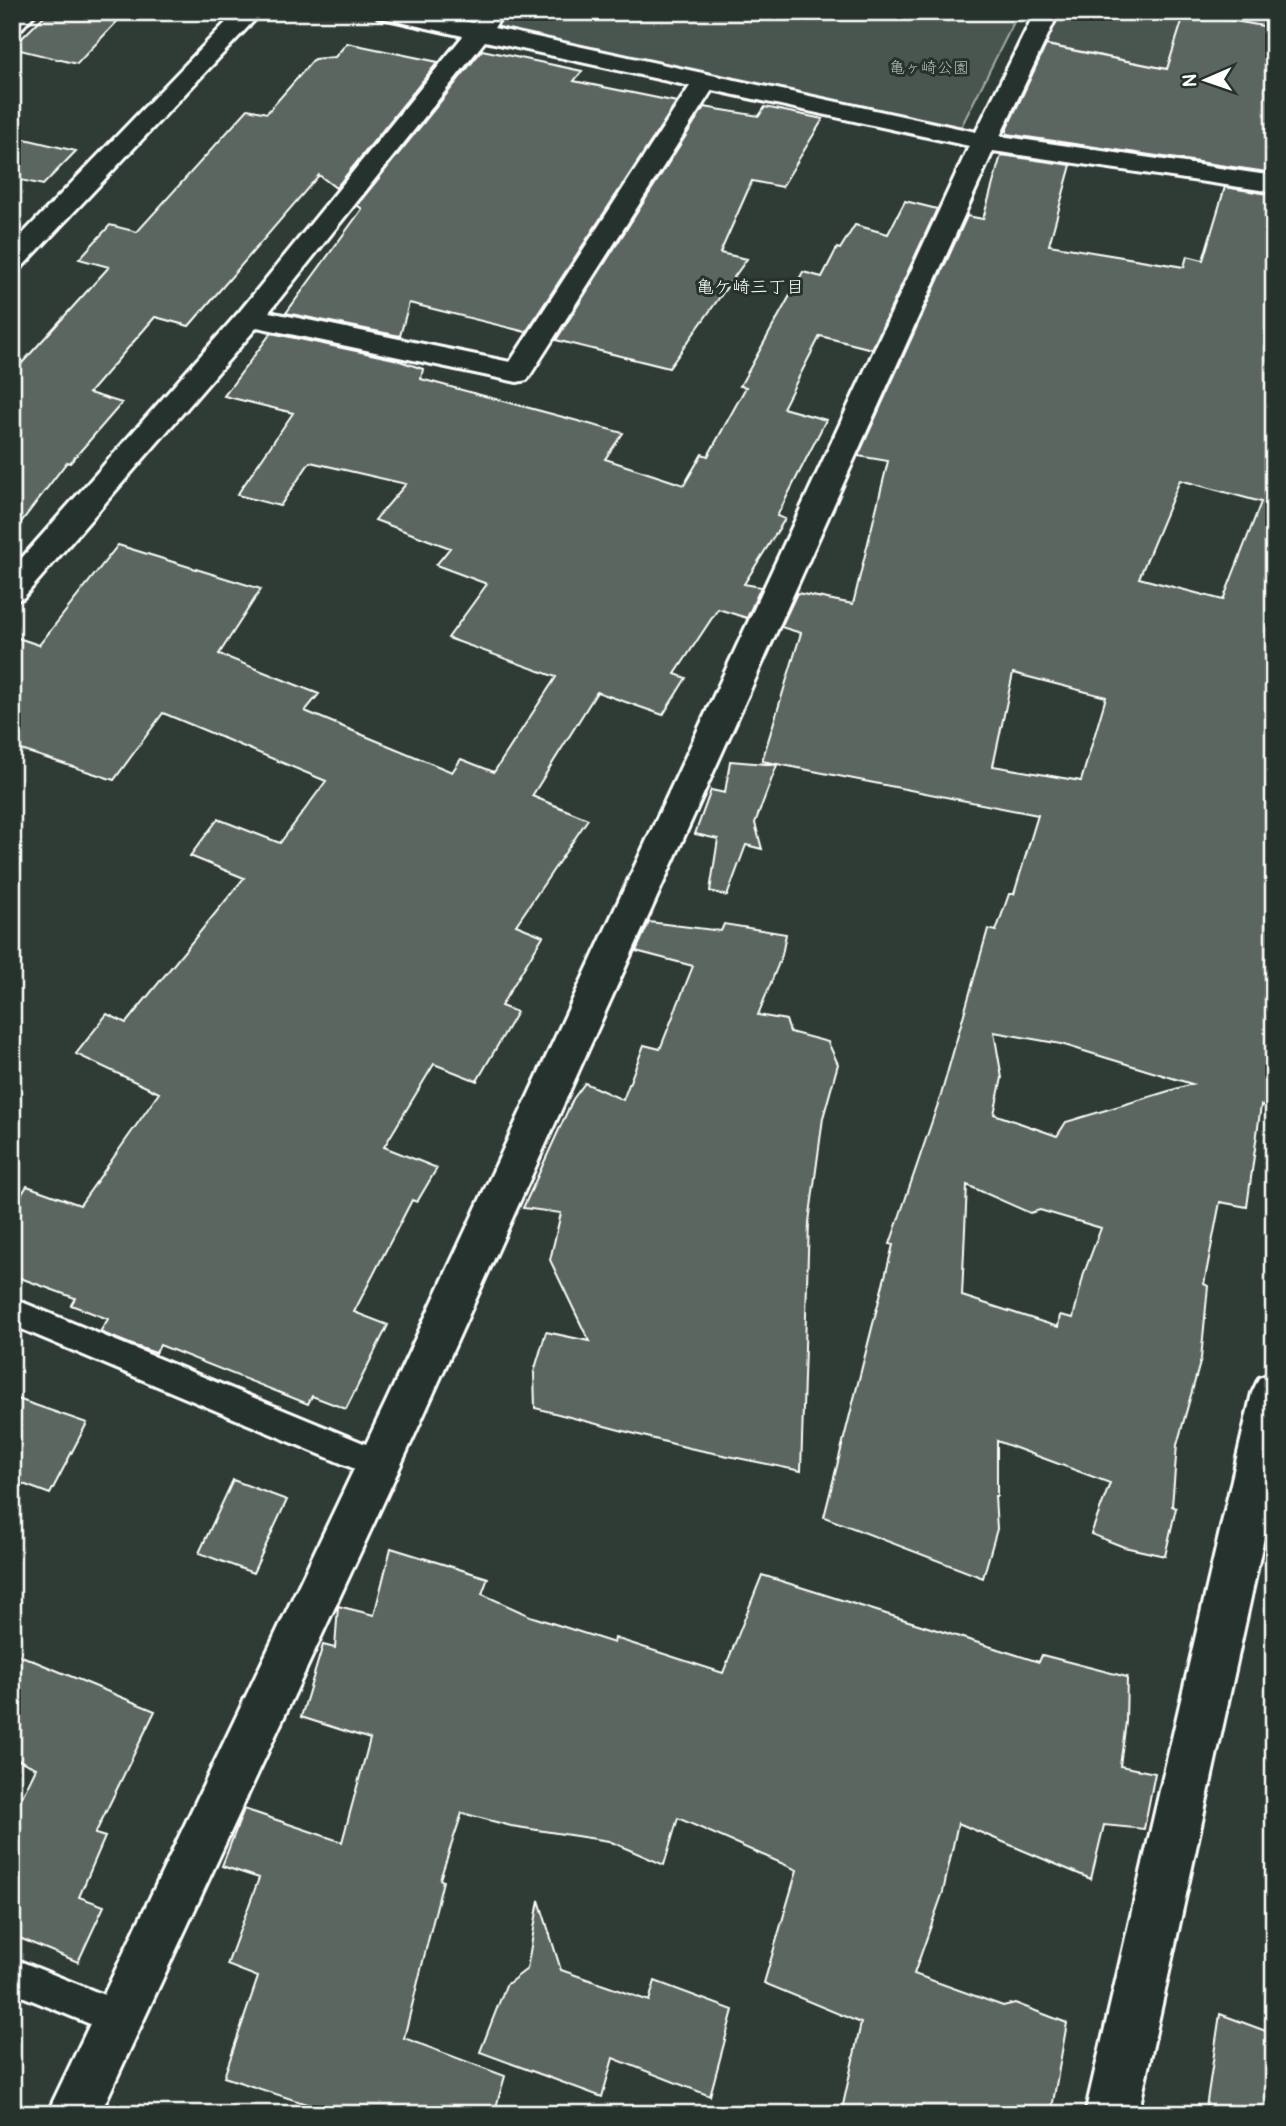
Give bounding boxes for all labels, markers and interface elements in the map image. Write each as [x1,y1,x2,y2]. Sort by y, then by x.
north arrow [1170,46,1240,116]
park label: 亀ヶ崎公園 [889,58,969,78]
text: N [1178,74,1202,87]
district label: 亀ケ崎三丁目 [696,276,804,299]

